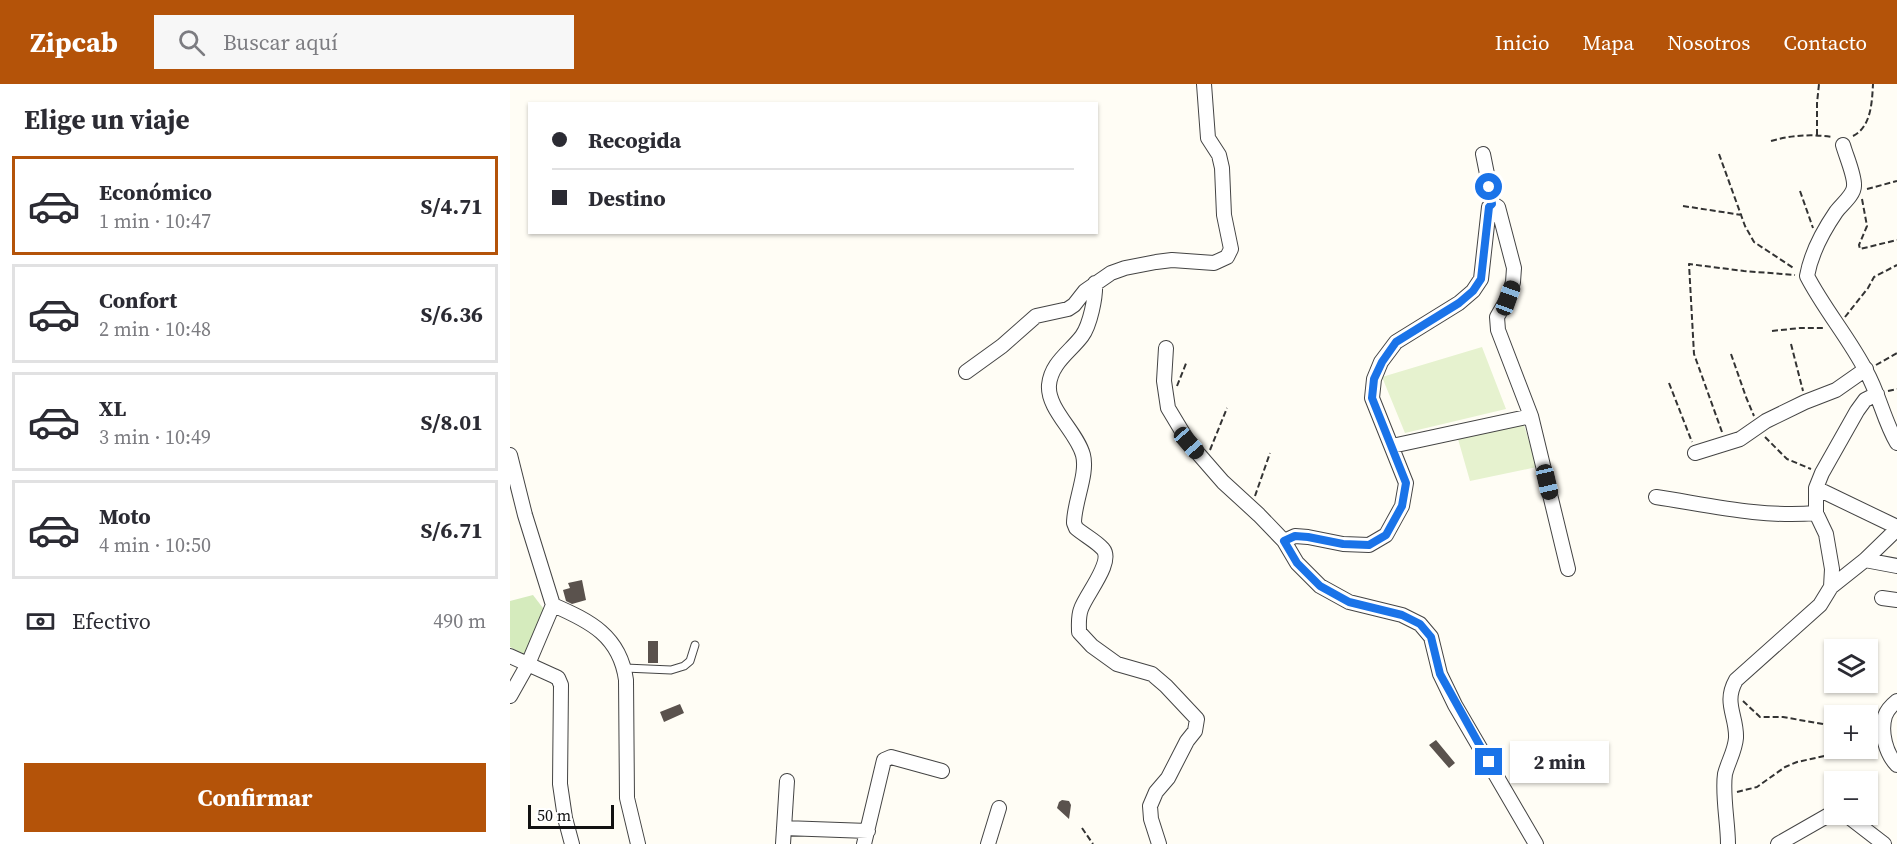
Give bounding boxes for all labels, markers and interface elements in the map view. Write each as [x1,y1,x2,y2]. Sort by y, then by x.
search box [154,15,574,69]
text: Zipcab [30,23,118,61]
icon: search [175,26,208,59]
text: Buscar aquí [223,27,338,57]
text: Inicio [1495,28,1549,57]
text: Mapa [1582,28,1634,57]
text: Nosotros [1667,28,1750,57]
text: Contacto [1783,28,1867,57]
text: Elige un viaje [24,101,190,138]
text: Recogida [588,125,681,155]
route start [1475,173,1502,200]
text: Económico [99,177,212,207]
icon: car [27,179,81,233]
text: Destino [588,183,666,213]
text: S/4.71 [420,191,483,221]
text: 1 min · 10:47 [99,207,211,235]
car [1493,278,1523,318]
text: Confort [99,285,177,315]
icon: car [27,287,81,341]
text: S/6.36 [420,299,483,329]
text: 2 min · 10:48 [99,315,211,343]
text: XL [99,393,126,423]
icon: car [27,395,81,449]
text: S/8.01 [420,407,483,437]
text: 3 min · 10:49 [99,423,211,451]
car [1170,424,1208,462]
car [1534,462,1560,502]
text: Moto [99,501,151,531]
icon: car [27,503,81,557]
text: S/6.71 [420,515,483,545]
text: 4 min · 10:50 [99,531,211,559]
icon: cash [24,605,57,638]
text: Efectivo [72,606,151,636]
text: 490 m [433,607,486,635]
map controls [1824,639,1878,825]
button: layers [1824,639,1878,693]
button: + [1824,705,1878,759]
callout: 2 min [1510,741,1609,783]
route end [1475,748,1502,775]
text: 2 min [1534,748,1585,776]
button: Confirmar [24,763,486,832]
button: − [1824,771,1878,825]
scale bar [528,802,614,830]
text: 50 m [537,804,571,826]

